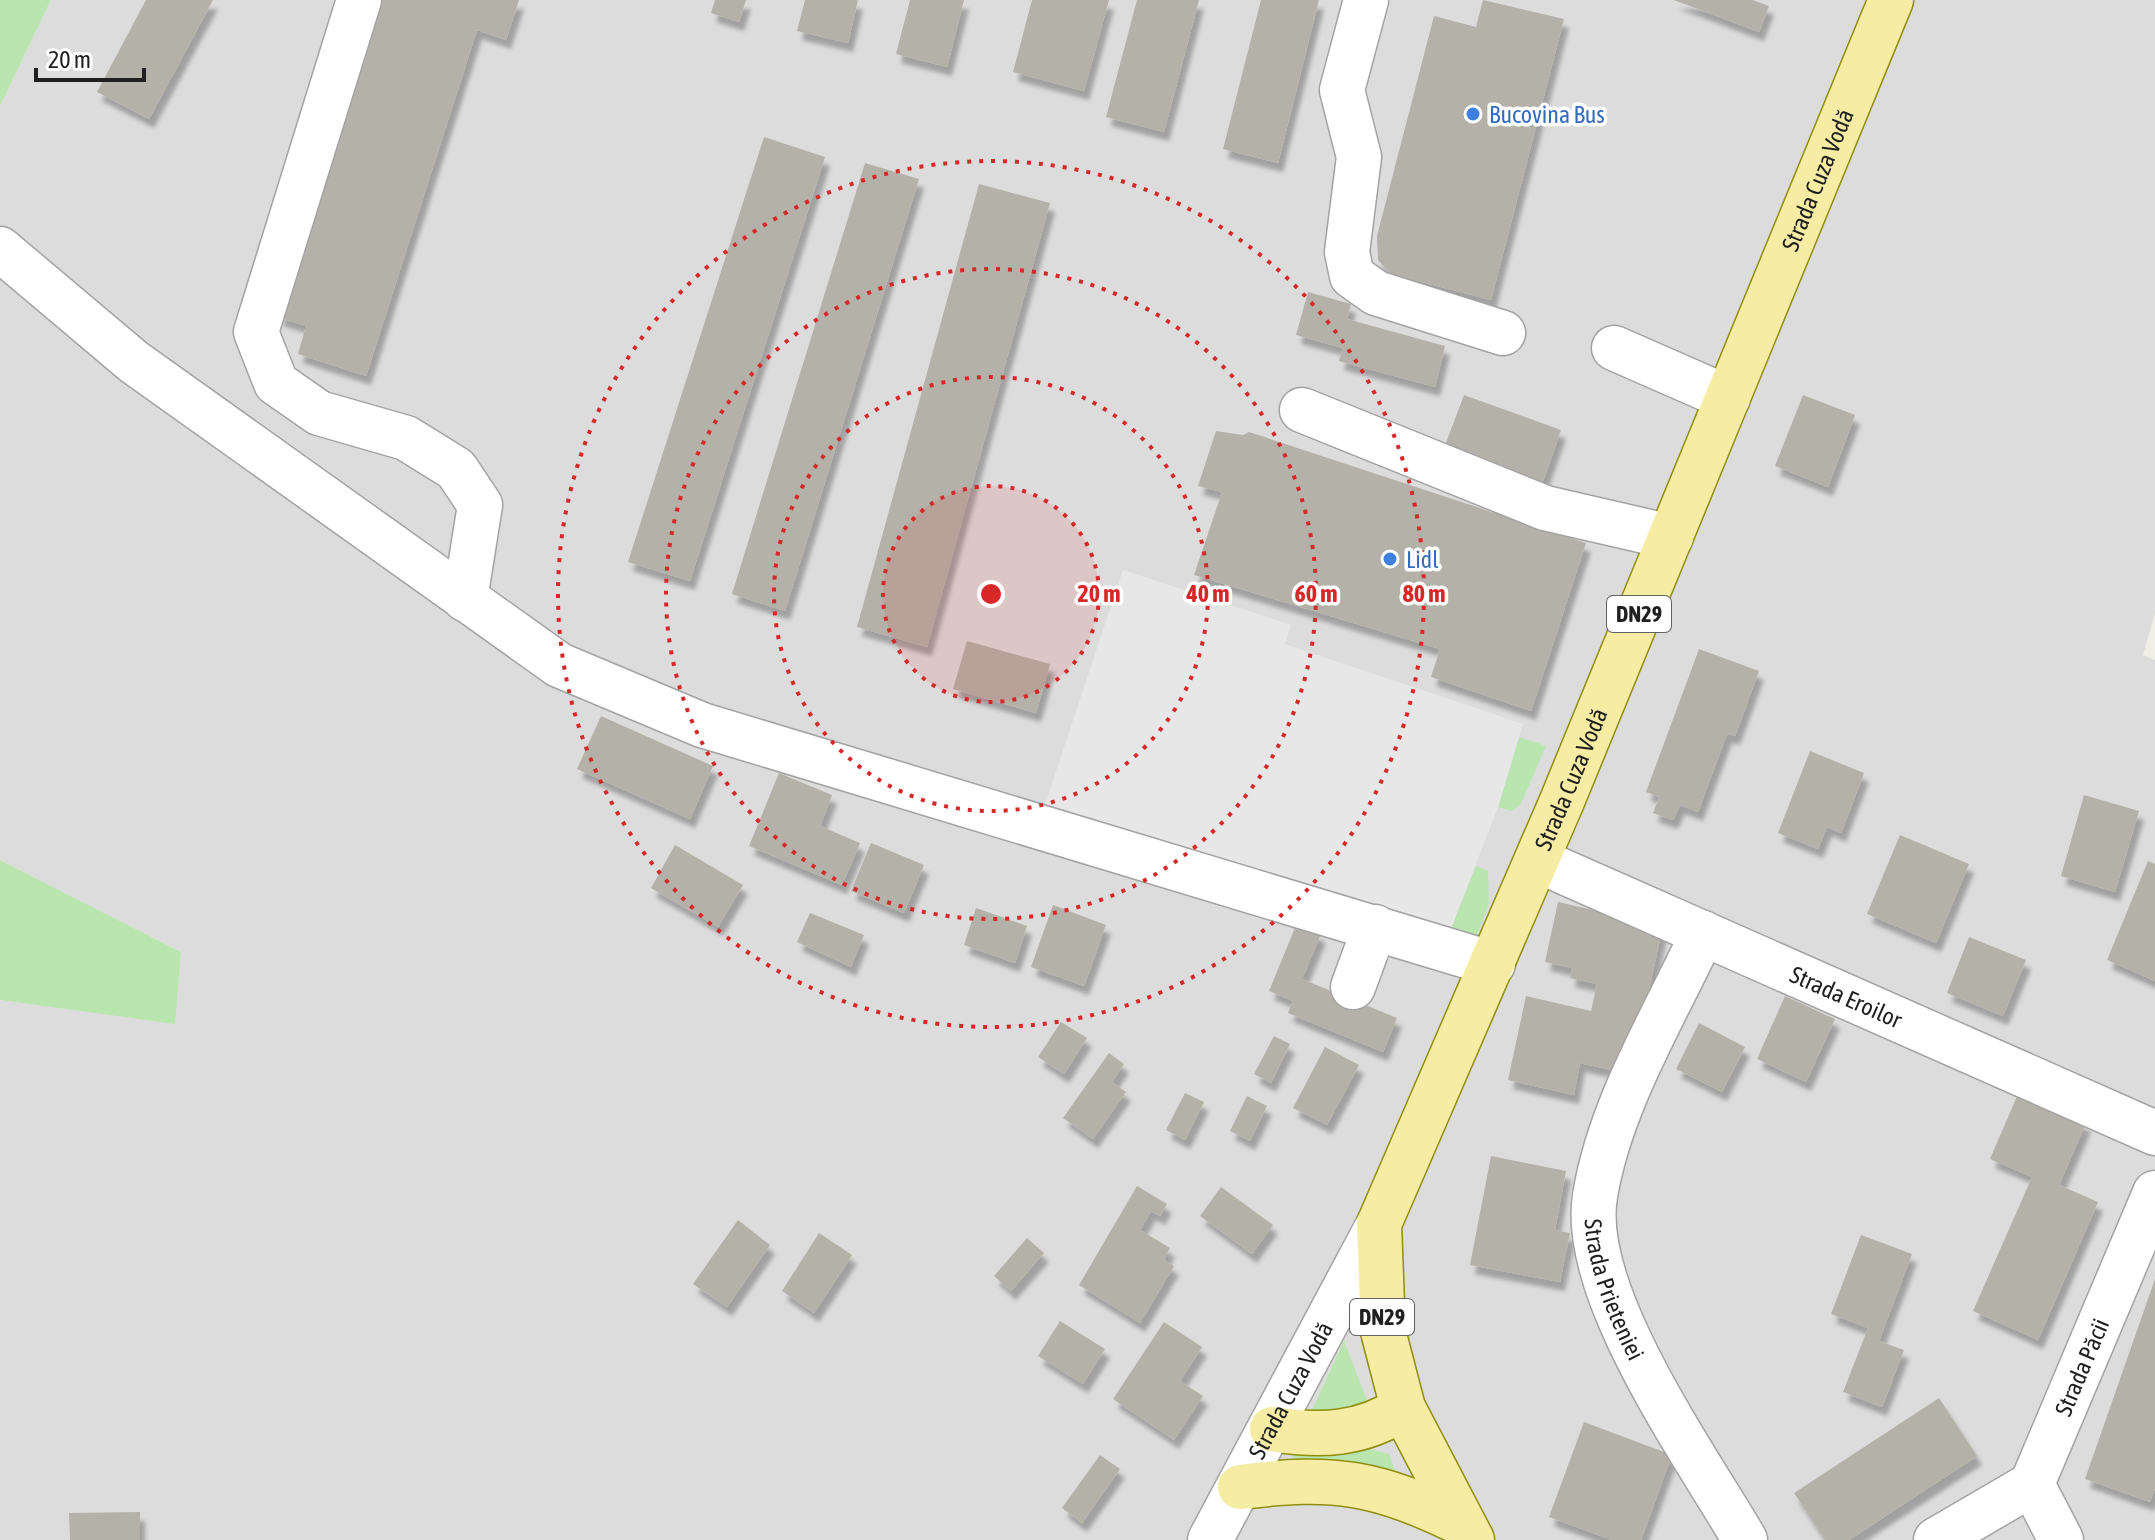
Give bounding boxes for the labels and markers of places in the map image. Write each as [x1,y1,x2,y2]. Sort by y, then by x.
place label: Bucovina Bus [1489,101,1605,128]
marker: Bucovina Bus [1464,105,1482,123]
place label: Lidl [1406,546,1439,573]
marker: Lidl [1381,550,1399,568]
centre of rings [977,580,1005,608]

